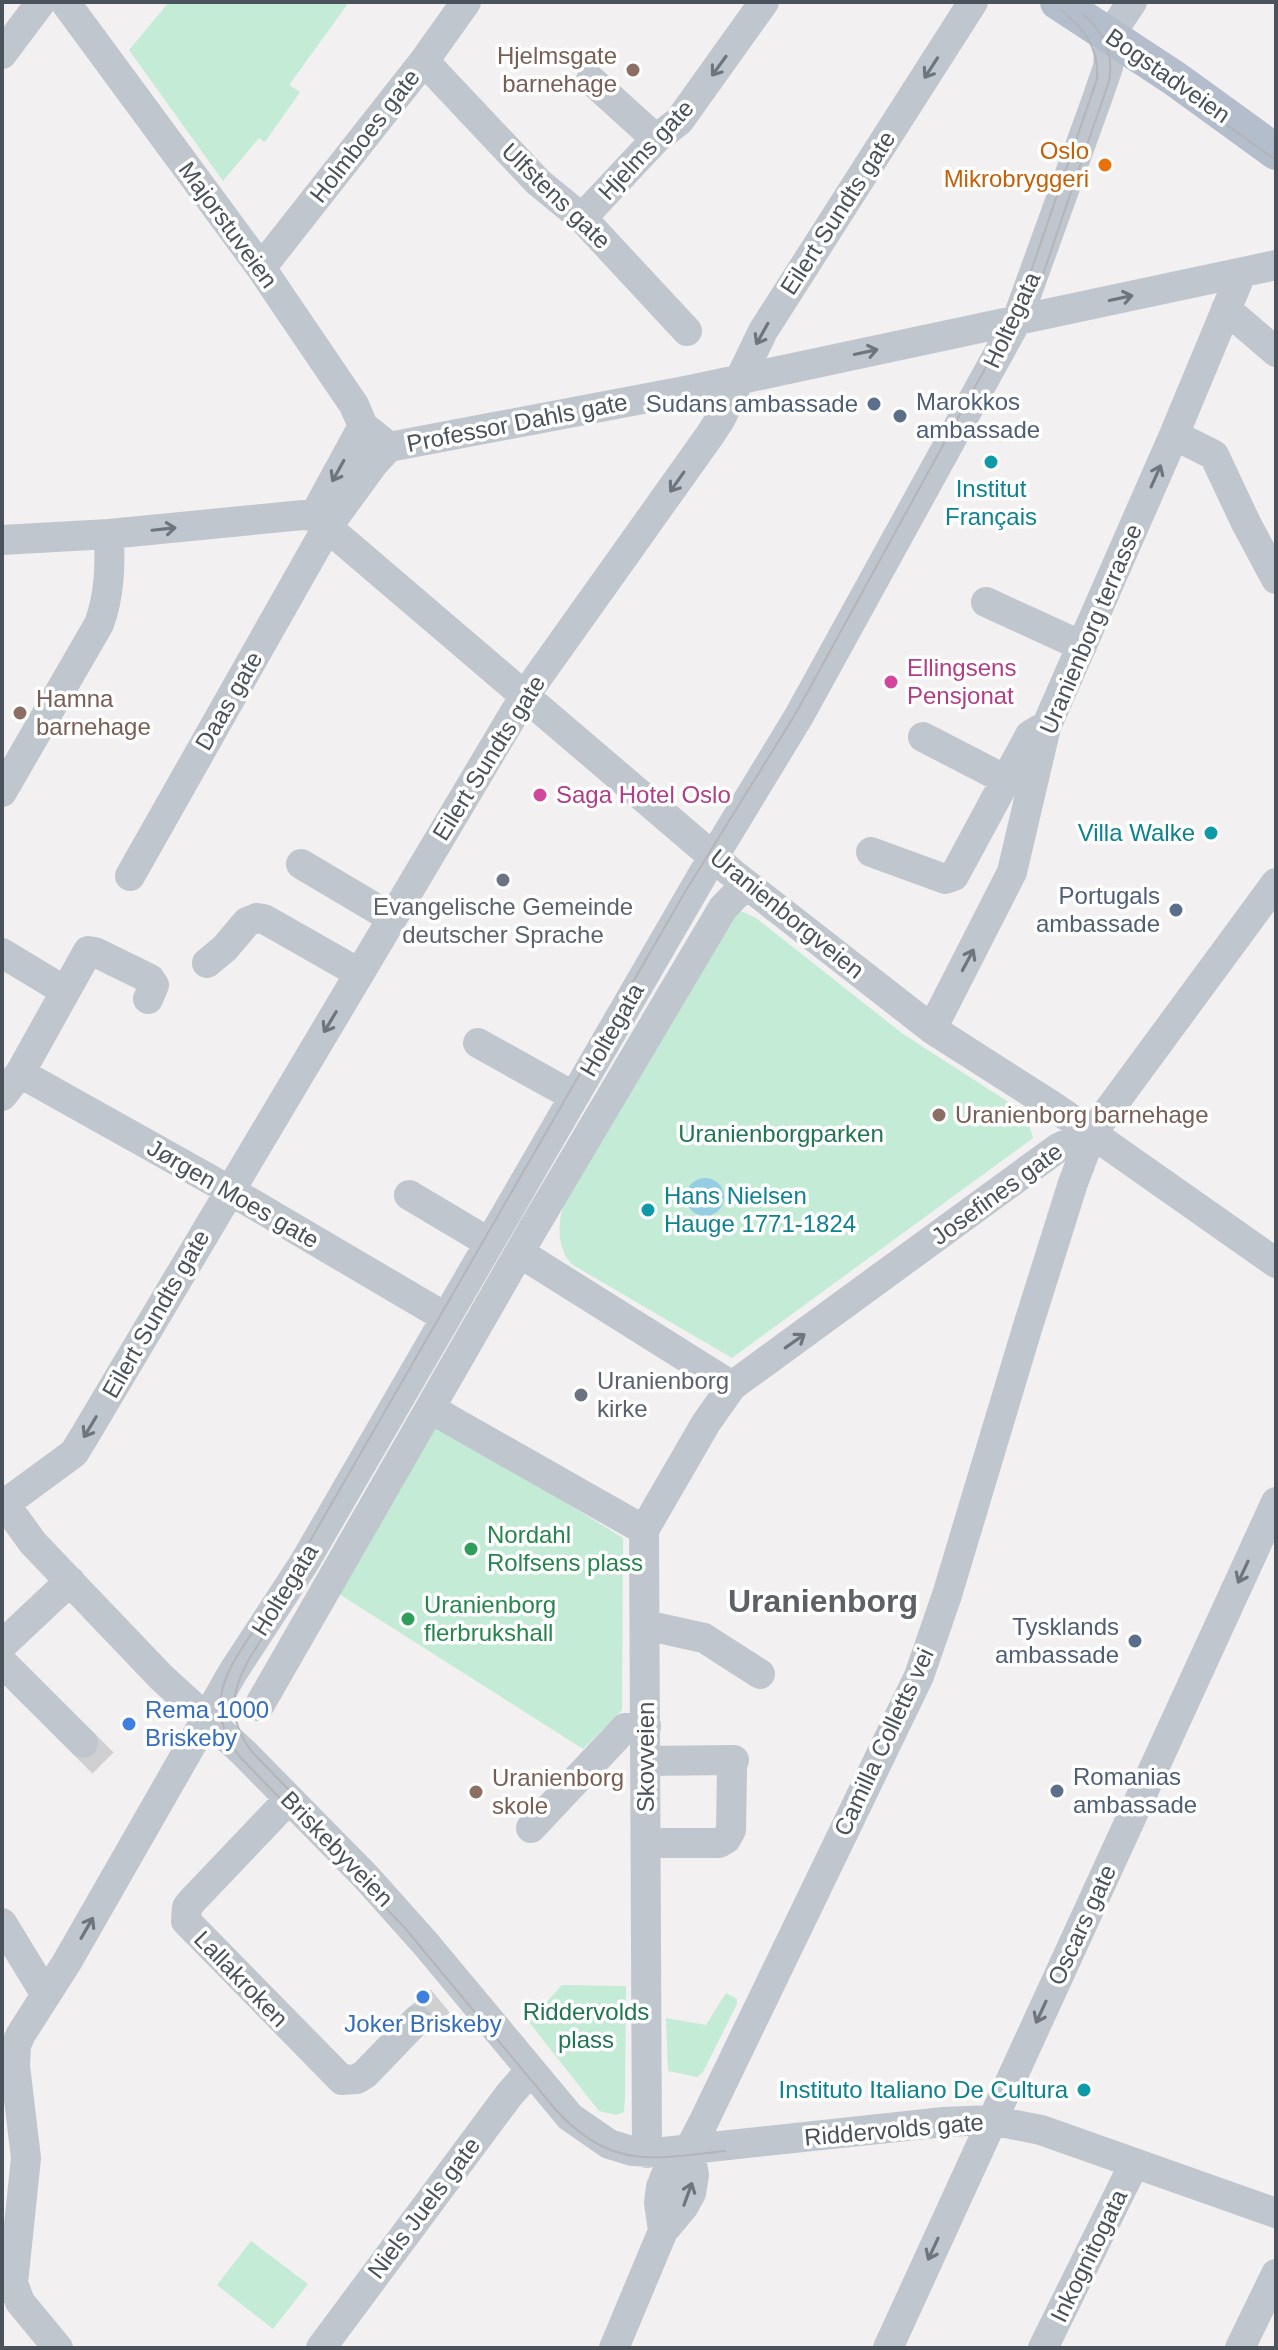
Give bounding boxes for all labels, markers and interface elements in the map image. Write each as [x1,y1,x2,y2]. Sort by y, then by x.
street label: Bogstadveien [1101,23,1236,128]
place label: Hjelmsgate barnehage [497,42,617,97]
one-way arrow [711,54,727,76]
one-way arrow [923,56,939,78]
marker: Hjelmsgate barnehage [624,61,642,79]
street label: Holmboes gate [304,64,425,208]
street label: Hjelms gate [593,94,699,205]
street label: Eilert Sundts gate [775,126,900,300]
street label: Ulfstens gate [497,137,616,254]
place label: Oslo Mikrobryggeri [944,137,1089,192]
street label: Majorstuveien [174,156,283,293]
marker: Oslo Mikrobryggeri [1096,156,1114,174]
street label: Holtegata [978,267,1046,372]
one-way arrow [1108,290,1134,305]
one-way arrow [753,322,769,346]
one-way arrow [852,344,878,359]
street label: Professor Dahls gate [404,388,629,457]
place label: Marokkos ambassade [916,388,1040,443]
place label: Sudans ambassade [646,390,858,417]
marker: Sudans ambassade [865,395,883,413]
marker: Marokkos ambassade [891,407,909,425]
marker: Institut Français [982,453,1000,471]
one-way arrow [330,458,345,482]
one-way arrow [1149,464,1164,488]
one-way arrow [669,470,685,492]
place label: Institut Français [945,475,1037,530]
street label: Uranienborg terrasse [1034,520,1147,738]
one-way arrow [150,521,177,536]
street label: Daas gate [190,647,268,755]
place label: Ellingsens Pensjonat [907,654,1016,709]
street label: Eilert Sundts gate [427,670,550,845]
marker: Ellingsens Pensjonat [882,673,900,691]
place label: Hamna barnehage [36,685,151,740]
marker: Hamna barnehage [11,704,29,722]
place label: Saga Hotel Oslo [556,781,731,808]
marker: Saga Hotel Oslo [531,786,549,804]
place label: Villa Walke [1078,819,1195,846]
marker: Villa Walke [1202,824,1220,842]
street label: Uranienborgveien [705,844,869,984]
marker: Evangelische Gemeinde deutscher Sprache [494,871,512,889]
place label: Portugals ambassade [1036,882,1160,937]
place label: Evangelische Gemeinde deutscher Sprache [373,893,633,948]
marker: Portugals ambassade [1167,901,1185,919]
one-way arrow [961,949,977,973]
street label: Holtegata [574,978,649,1081]
one-way arrow [321,1010,337,1033]
place label: Uranienborg barnehage [955,1101,1209,1128]
marker: Uranienborg barnehage [930,1106,948,1124]
park label: Uranienborgparken [678,1120,884,1147]
street label: Jørgen Moes gate [143,1134,324,1254]
street label: Josefines gate [926,1137,1067,1250]
place label: Hans Nielsen Hauge 1771-1824 [664,1182,856,1237]
marker: Hans Nielsen Hauge 1771-1824 [639,1201,657,1219]
street label: Eilert Sundts gate [97,1225,215,1403]
one-way arrow [784,1333,806,1349]
place label: Uranienborg kirke [597,1367,729,1422]
marker: Uranienborg kirke [572,1386,590,1404]
one-way arrow [82,1415,98,1438]
place label: Nordahl Rolfsens plass [487,1521,643,1576]
street label: Holtegata [246,1538,324,1640]
marker: Nordahl Rolfsens plass [462,1540,480,1558]
one-way arrow [1235,1560,1250,1584]
district label: Uranienborg [728,1583,918,1619]
place label: Uranienborg flerbrukshall [424,1591,556,1646]
marker: Uranienborg flerbrukshall [399,1610,417,1628]
place label: Tysklands ambassade [995,1613,1119,1668]
marker: Tysklands ambassade [1126,1632,1144,1650]
street label: Camilla Colletts vei [828,1644,939,1840]
place label: Rema 1000 Briskeby [145,1696,269,1751]
street label: Skovveien [632,1702,659,1812]
marker: Rema 1000 Briskeby [120,1715,138,1733]
place label: Romanias ambassade [1073,1763,1197,1818]
place label: Uranienborg skole [492,1764,624,1819]
marker: Romanias ambassade [1048,1782,1066,1800]
marker: Uranienborg skole [467,1783,485,1801]
street label: Briskebyveien [276,1786,399,1912]
street label: Oscars gate [1042,1860,1121,1989]
one-way arrow [80,1917,95,1941]
street label: Lallakroken [189,1925,294,2032]
marker: Joker Briskeby [414,1988,432,2006]
park label: Riddervolds plass [523,1998,649,2053]
one-way arrow [1033,2000,1048,2024]
place label: Joker Briskeby [344,2010,502,2037]
place label: Instituto Italiano De Cultura [779,2076,1069,2103]
marker: Instituto Italiano De Cultura [1075,2081,1093,2099]
street label: Riddervolds gate [803,2108,985,2151]
street label: Niels Juels gate [362,2132,485,2283]
one-way arrow [682,2182,697,2207]
street label: Inkognitogata [1045,2185,1133,2326]
one-way arrow [925,2236,940,2260]

